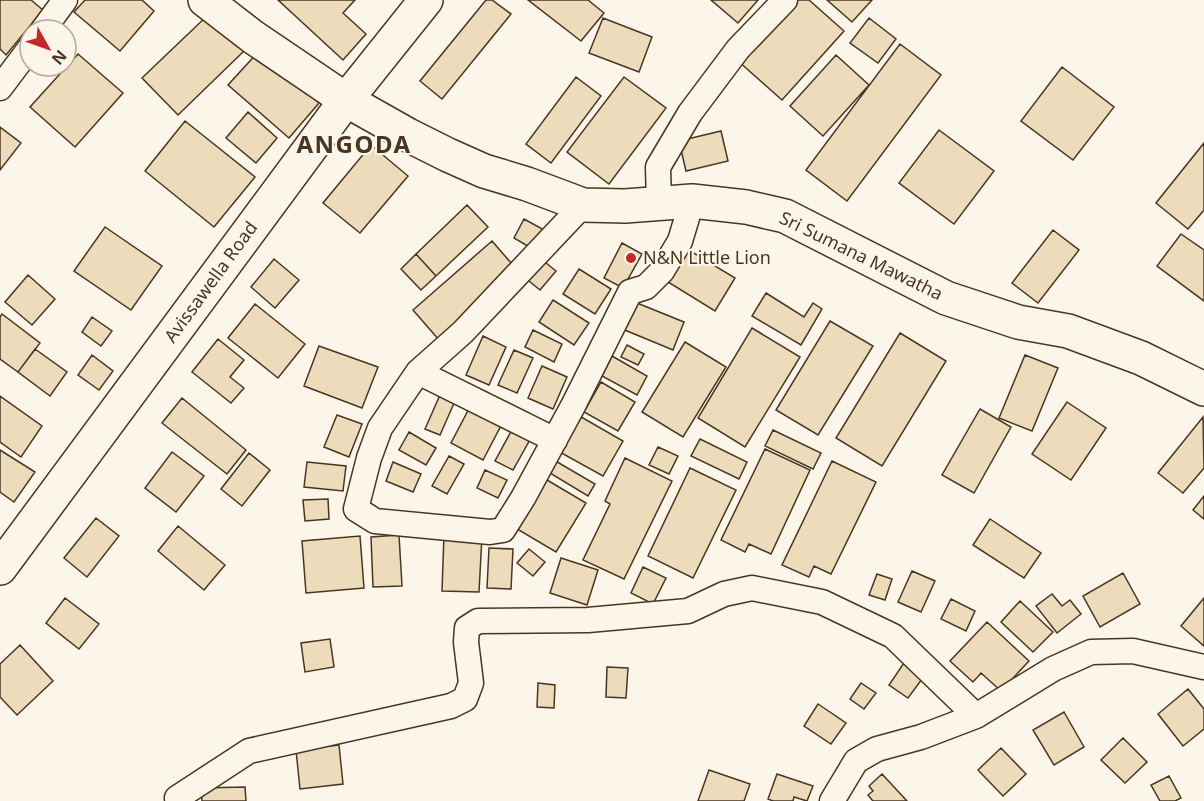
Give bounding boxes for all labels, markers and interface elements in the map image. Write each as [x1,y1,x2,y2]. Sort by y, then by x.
north arrow [18,18,78,78]
text: N [47,46,72,70]
district label: ANGODA [296,127,412,160]
street label: Sri Sumana Mawatha [776,205,947,305]
street label: Avissawella Road [158,216,262,347]
place label: N&N Little Lion [643,245,771,269]
marker: N&N Little Lion [624,251,638,265]

